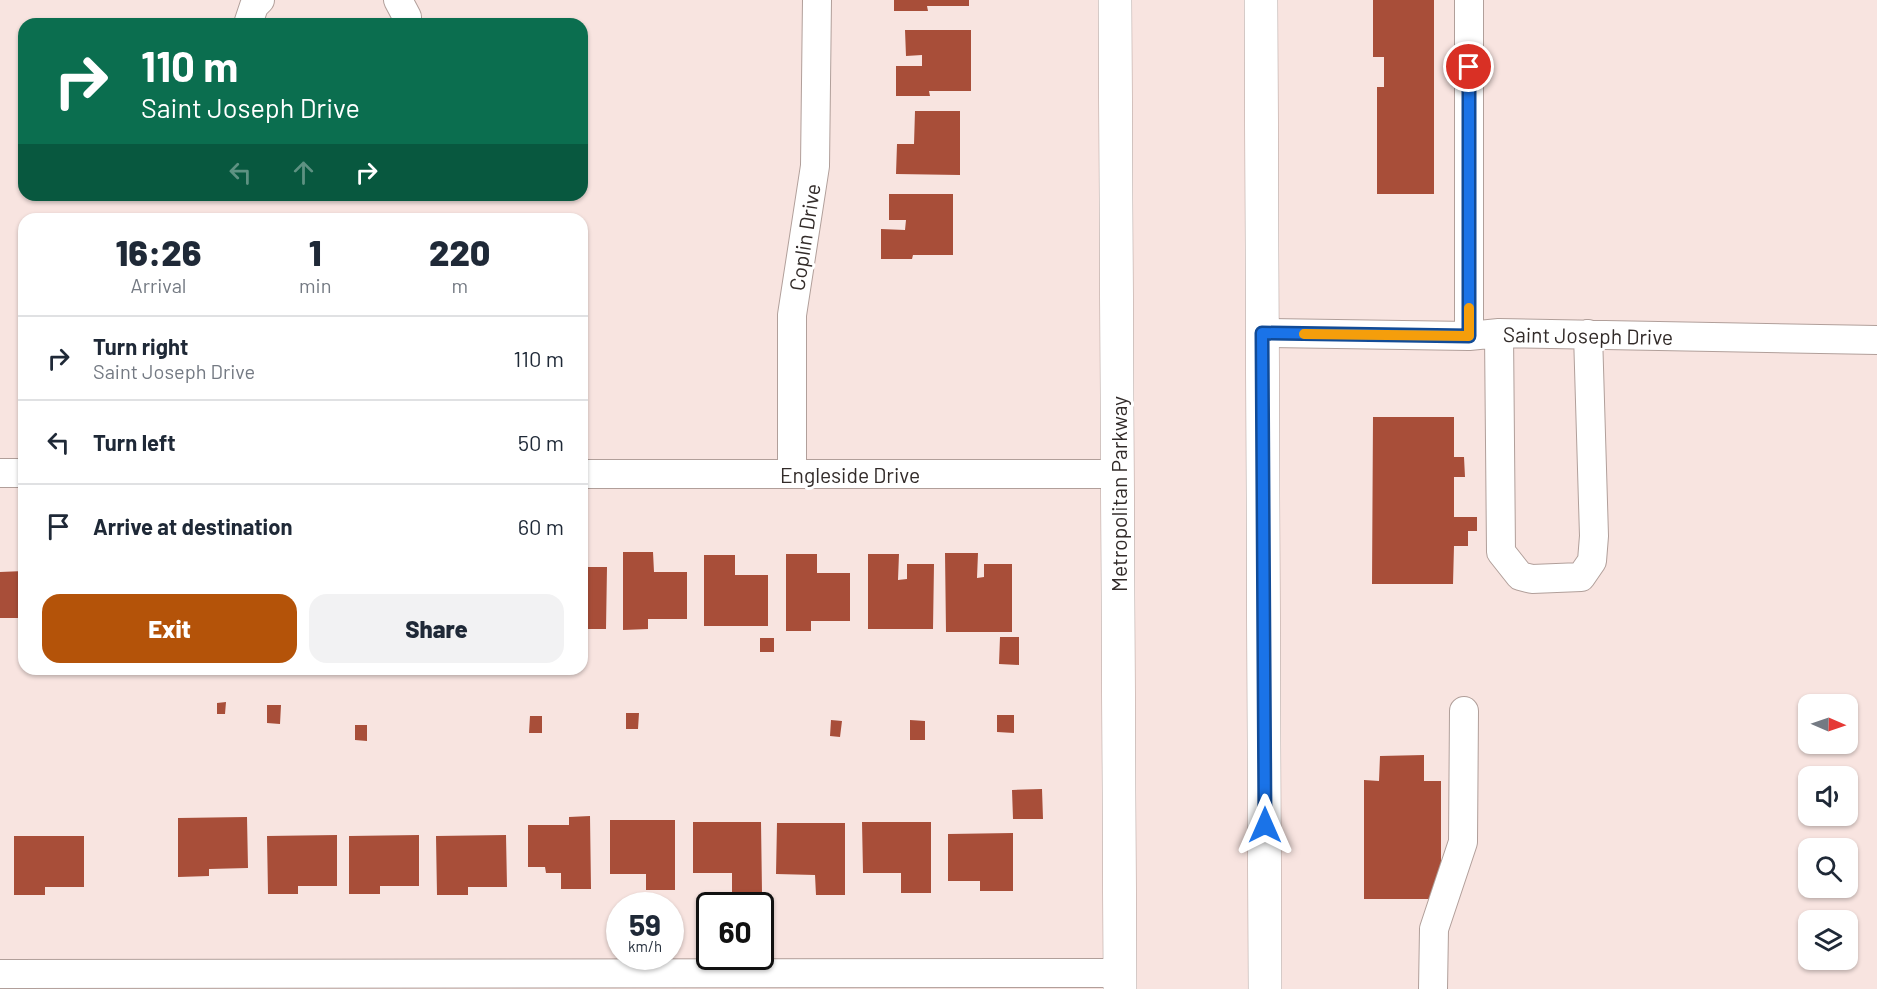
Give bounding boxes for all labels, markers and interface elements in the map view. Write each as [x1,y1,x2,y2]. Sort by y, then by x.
text: 110 m [141,40,238,90]
pin [1443,41,1494,92]
icon: right [42,42,120,120]
icon: arrive [1452,50,1485,83]
text: Saint Joseph Drive [141,91,360,123]
icon: left [224,156,257,189]
icon: ahead [287,156,320,189]
icon: right [350,156,383,189]
street label: Coplin Drive [783,182,825,292]
text: 16:26 [116,230,201,273]
text: 1 [309,230,322,273]
text: 220 [429,230,490,273]
text: Arrival [131,273,186,297]
text: min [299,273,331,297]
text: m [451,273,468,297]
street label: Saint Joseph Drive [1503,321,1673,349]
text: Turn right [93,333,188,359]
icon: right [42,342,75,375]
text: 110 m [514,345,564,371]
text: Saint Joseph Drive [93,359,255,383]
street label: Metropolitan Parkway [1106,396,1131,592]
icon: left [42,426,75,459]
text: Turn left [93,429,176,455]
text: 50 m [518,429,564,455]
street label: Engleside Drive [780,462,920,487]
icon: arrive [42,510,75,543]
text: Arrive at destination [93,513,292,539]
text: 60 m [518,513,564,539]
button: Exit [42,594,297,663]
button: Share [309,594,564,663]
north arrow [1798,694,1858,754]
map controls [1798,694,1858,970]
button: sound [1798,766,1858,826]
position arrow [1233,793,1297,857]
button: search [1798,838,1858,898]
speed limit sign: 60 [696,892,774,970]
text: 59 [629,906,661,942]
button: layers [1798,910,1858,970]
text: km/h [628,937,662,955]

